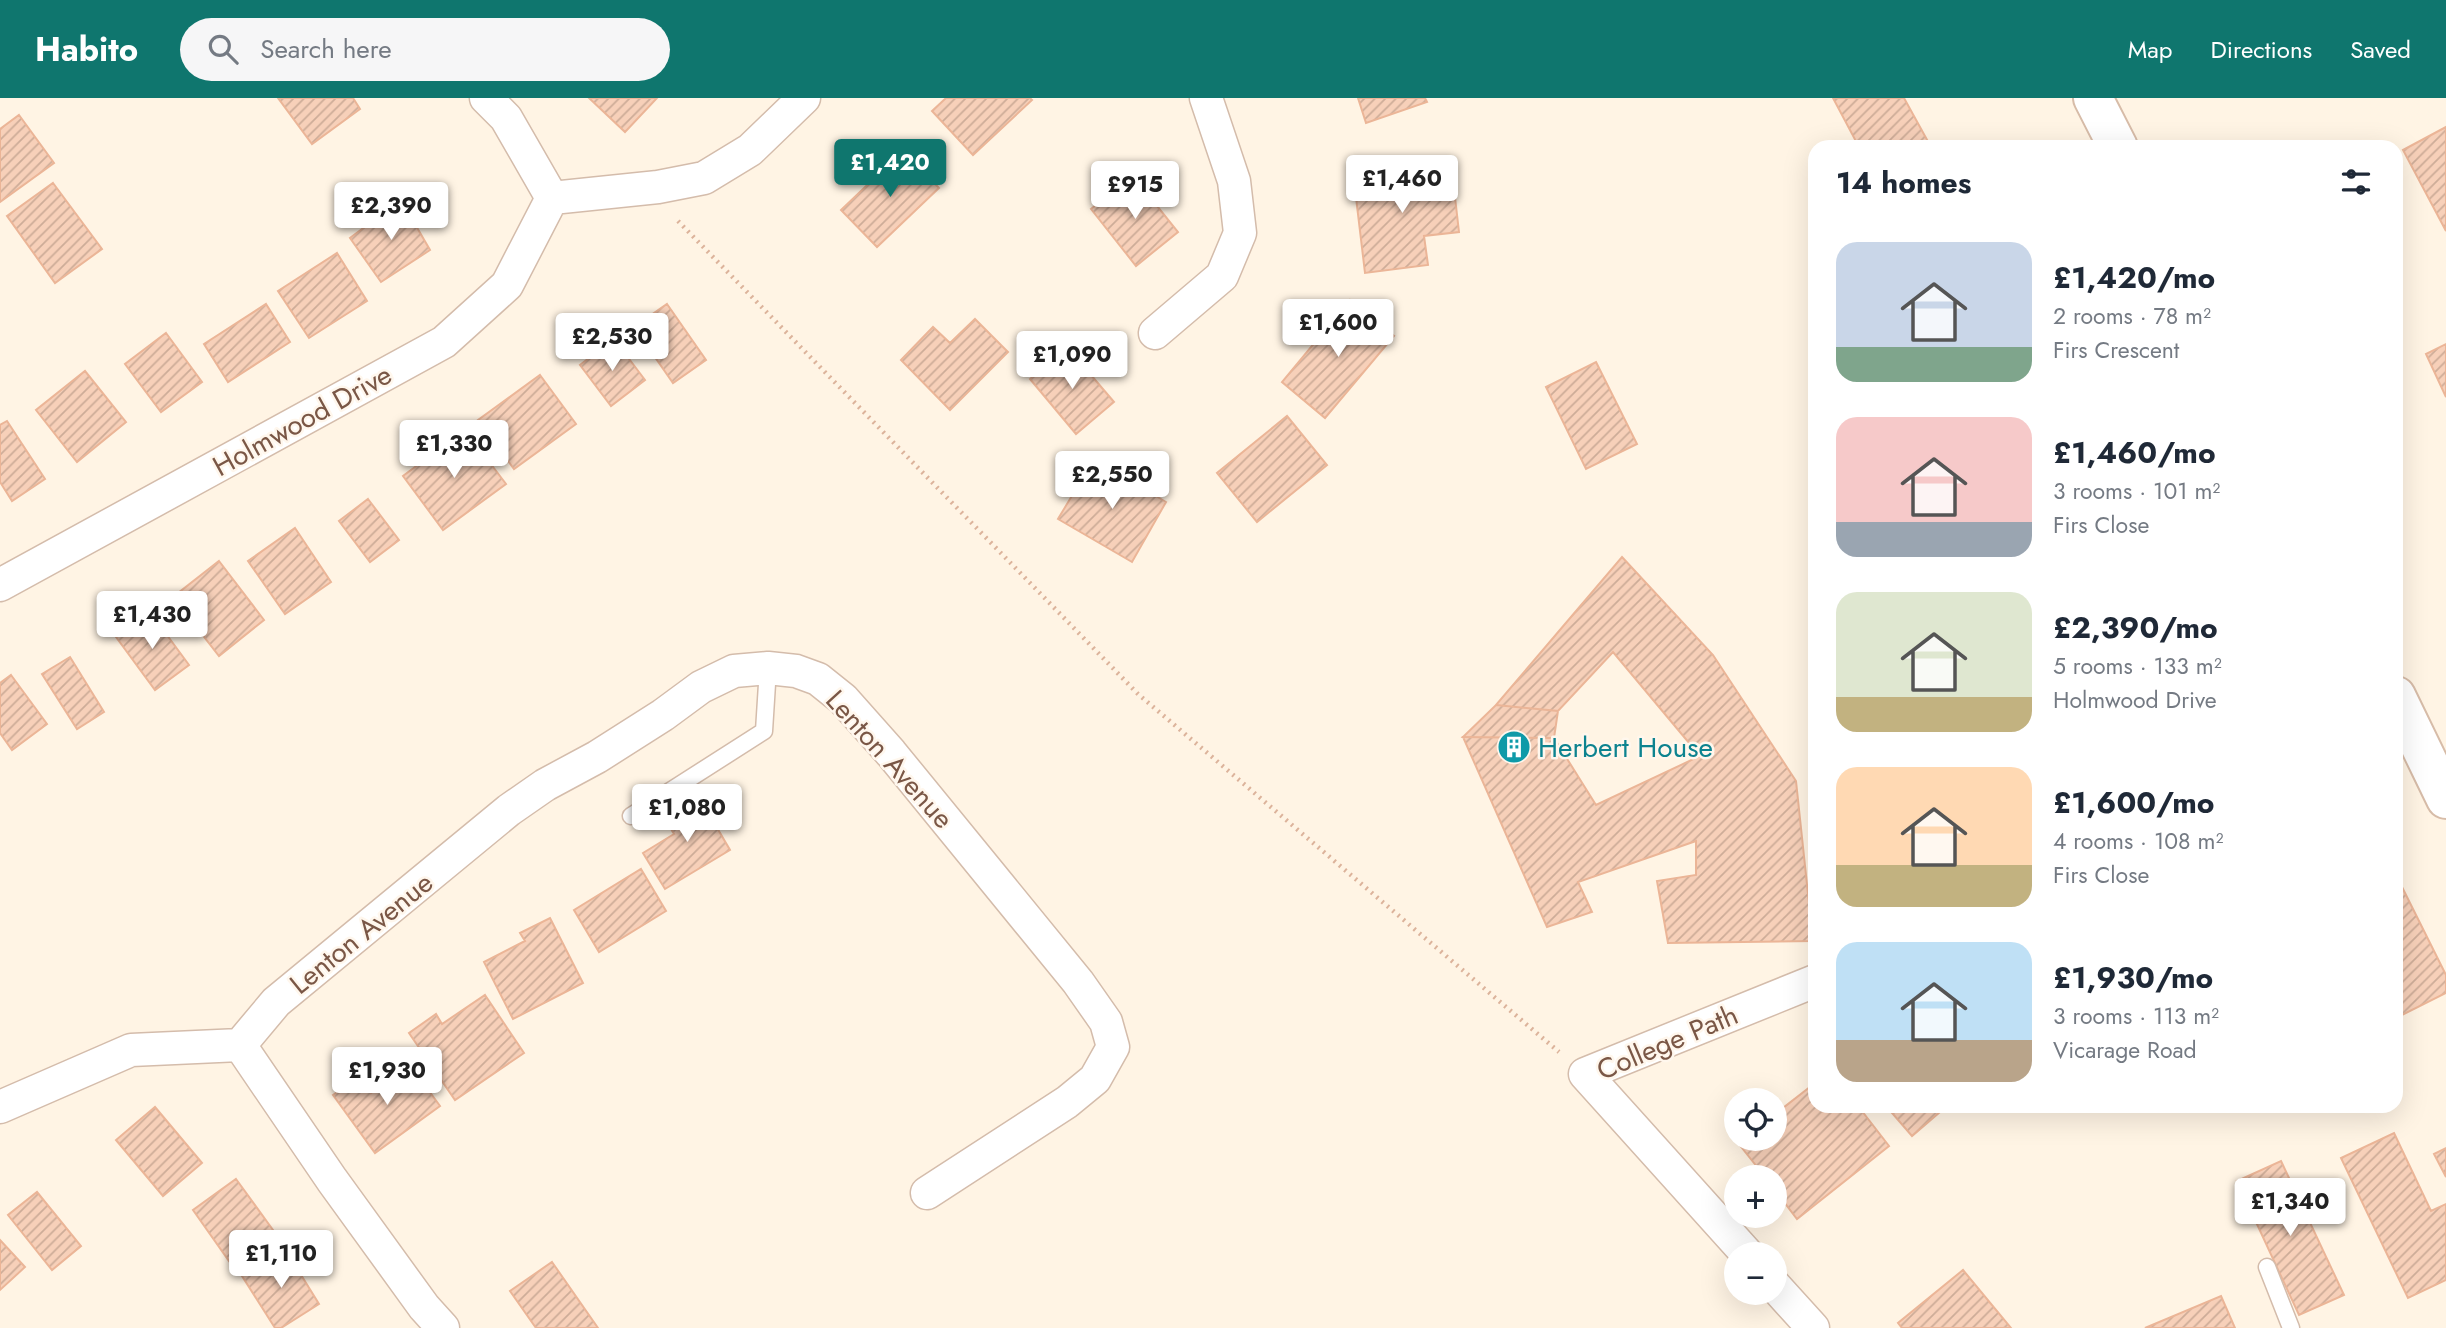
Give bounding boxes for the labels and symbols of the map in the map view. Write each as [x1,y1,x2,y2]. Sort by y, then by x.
pin: £1,420 [833,140,947,199]
pin: £1,460 [1345,156,1459,215]
pin: £915 [1094,162,1176,221]
pin: £2,390 [334,183,448,242]
pin: £1,600 [1281,300,1395,359]
pin: £2,530 [555,314,669,373]
pin: £1,090 [1015,331,1129,391]
street label: Holmwood Drive [205,354,399,487]
pin: £1,330 [397,420,511,480]
pin: £2,550 [1055,452,1169,511]
pin: £1,430 [95,592,209,651]
street label: Lenton Avenue [816,681,963,838]
place label: Herbert House [1538,727,1713,768]
building icon: Herbert House [1495,728,1533,766]
pin: £1,080 [630,784,744,844]
street label: Lenton Avenue [281,863,442,1004]
street label: College Path [1590,994,1744,1091]
pin: £1,930 [330,1048,444,1107]
pin: £1,340 [2233,1178,2347,1238]
pin: £1,110 [224,1230,338,1290]

